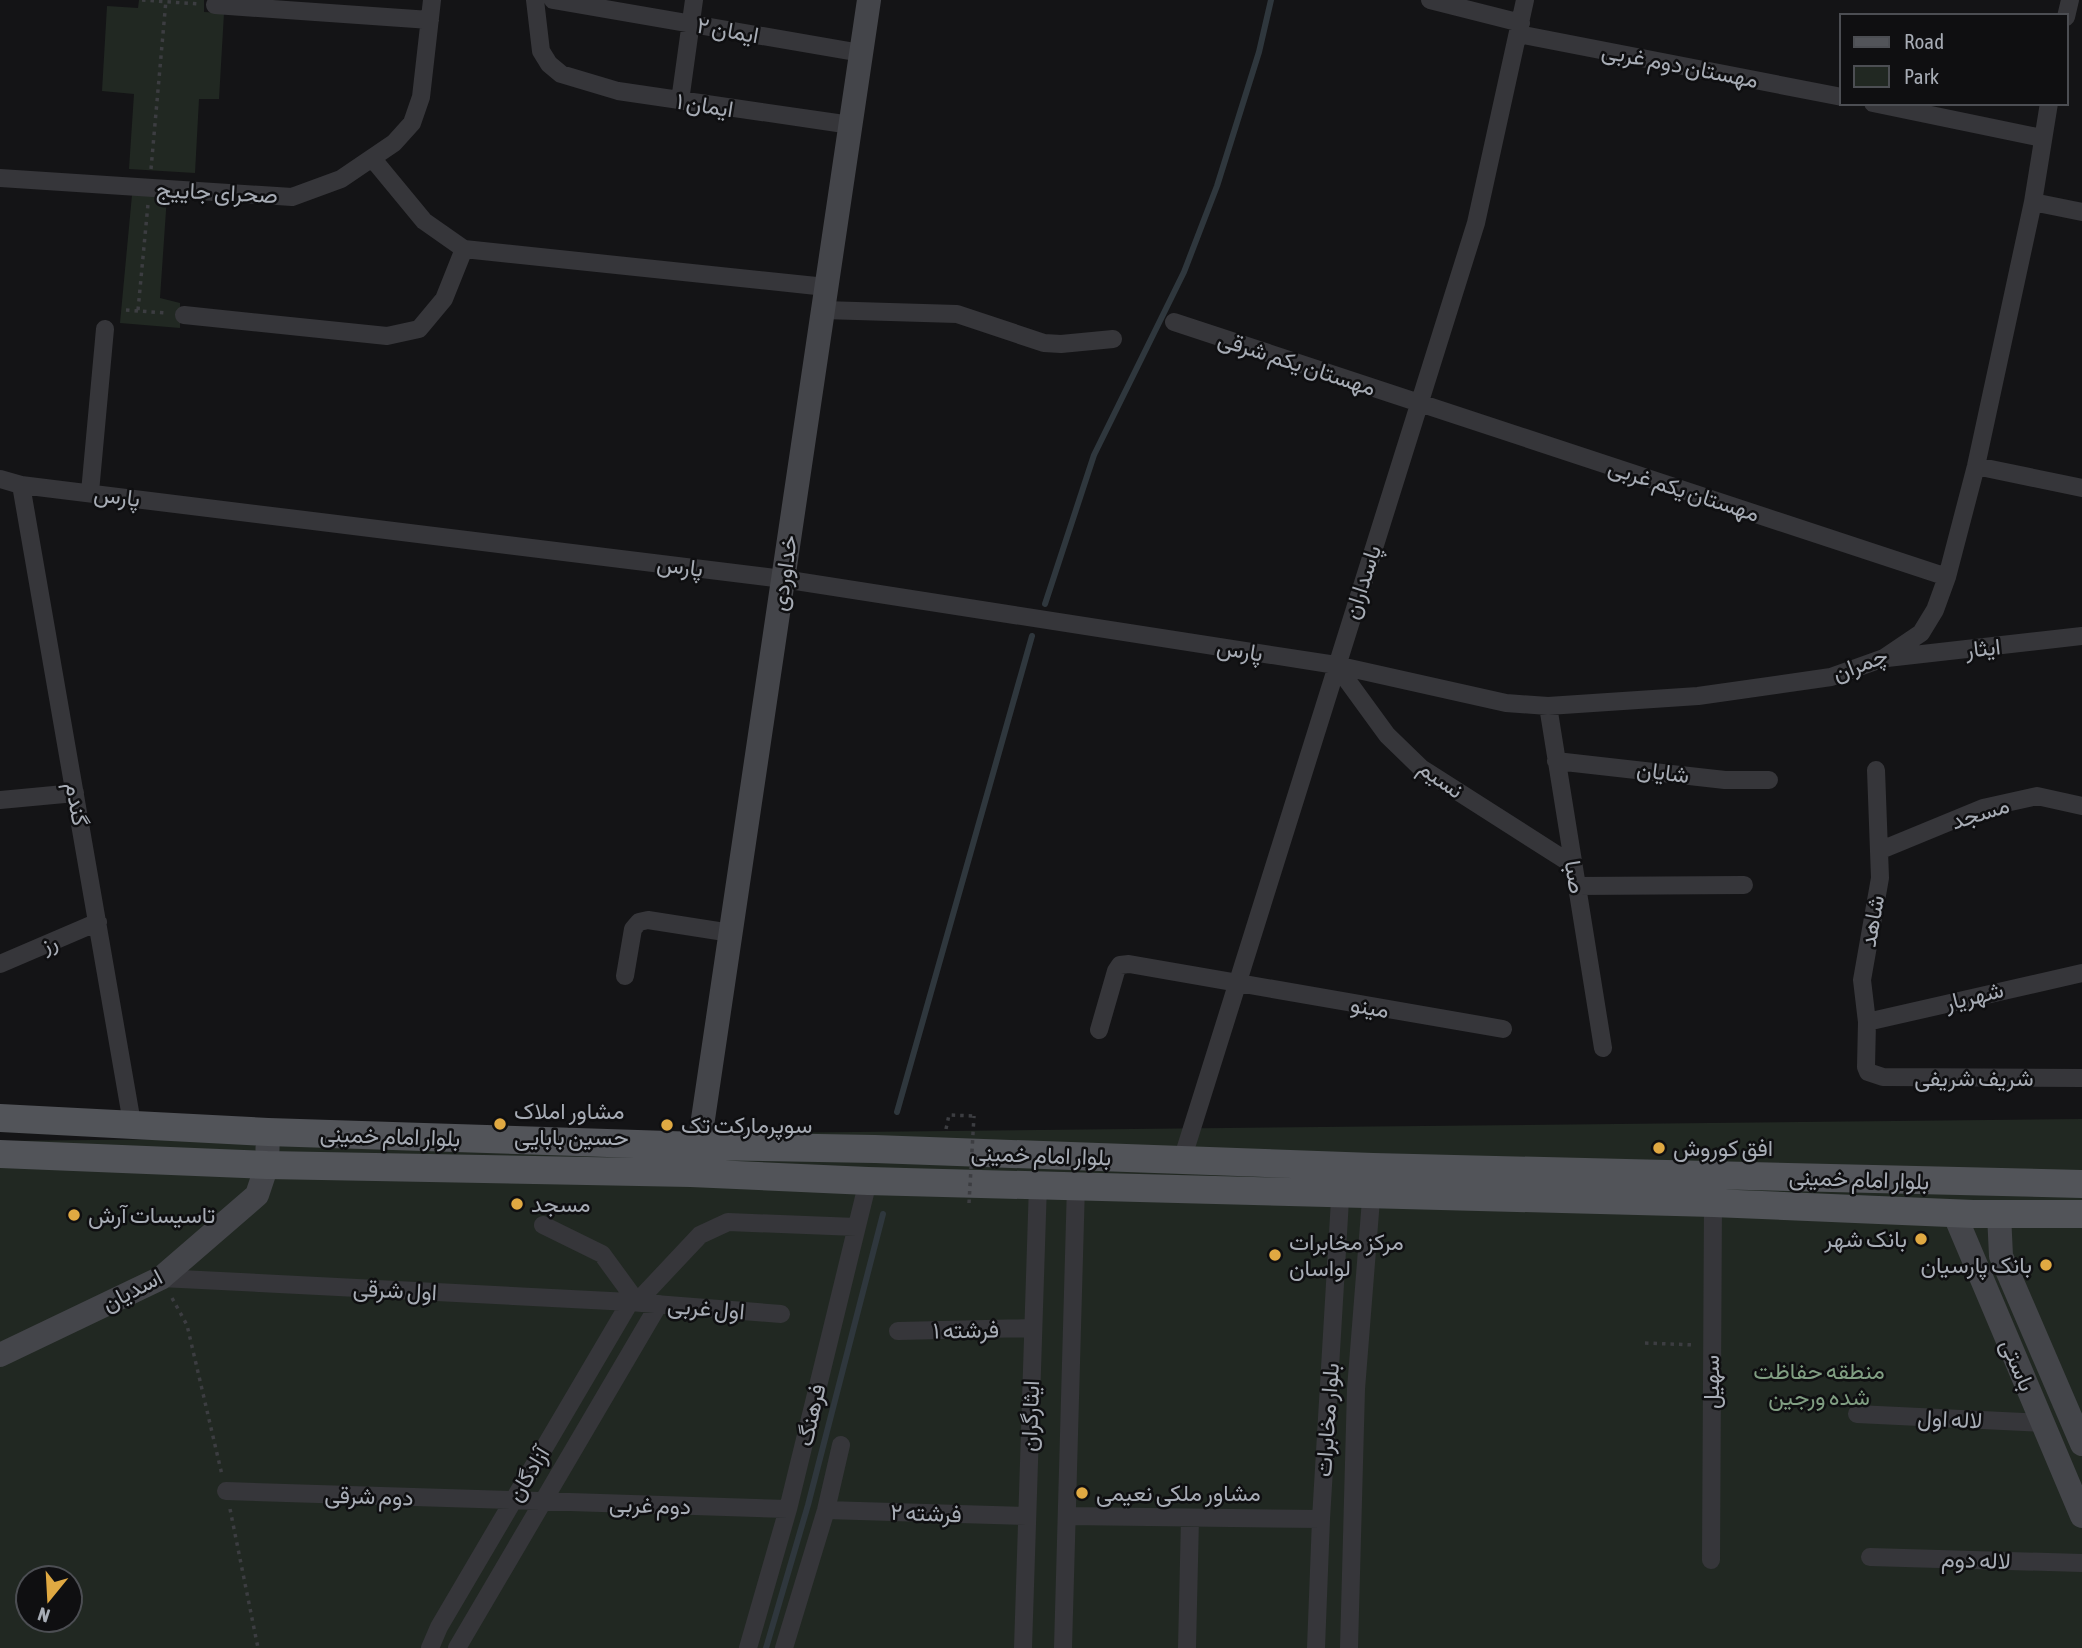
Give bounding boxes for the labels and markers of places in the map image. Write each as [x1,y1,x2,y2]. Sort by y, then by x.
place label: مشاور املاک حسین بابایی [514,1098,629,1151]
place label: سوپرمارکت تک [681,1112,812,1141]
marker: مشاور املاک حسین بابایی [492,1116,508,1132]
marker: سوپرمارکت تک [659,1117,675,1133]
place label: افق کوروش [1673,1135,1773,1163]
marker: افق کوروش [1651,1140,1667,1156]
place label: مسجد [531,1191,591,1217]
marker: مسجد [509,1196,525,1212]
place label: تاسیسات آرش [88,1202,215,1230]
marker: تاسیسات آرش [66,1207,82,1223]
place label: بانک شهر [1823,1226,1907,1254]
place label: مرکز مخابرات لواسان [1289,1229,1404,1283]
marker: بانک شهر [1913,1231,1929,1247]
marker: مرکز مخابرات لواسان [1267,1247,1283,1263]
place label: بانک پارسیان [1920,1252,2032,1281]
marker: بانک پارسیان [2038,1257,2054,1273]
place label: مشاور ملکی نعیمی [1096,1480,1261,1508]
marker: مشاور ملکی نعیمی [1074,1485,1090,1501]

